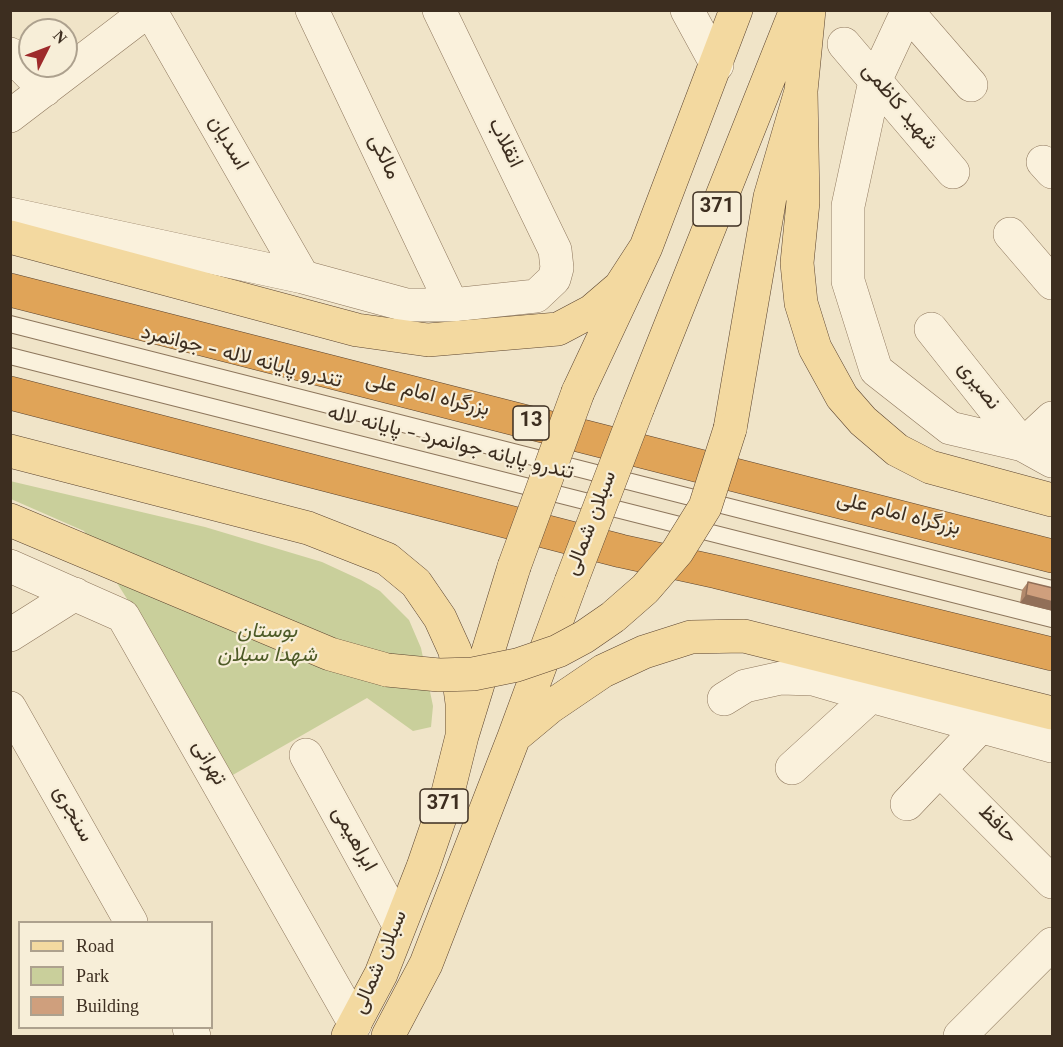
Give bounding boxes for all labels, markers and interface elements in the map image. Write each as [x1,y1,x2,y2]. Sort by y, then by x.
north arrow [18,18,78,78]
text: N [50,27,70,47]
street label: شهید کاظمی [854,59,942,157]
street label: اسدیان [200,112,252,176]
street label: انقلاب [480,115,526,173]
street label: مالکی [361,131,403,185]
road number: 371 [693,192,741,226]
street label: تندرو پایانه لاله - جوانمرد [138,322,344,396]
street label: نصیری [950,357,1004,417]
street label: بزرگراه امام علی [363,369,491,425]
street label: تندرو پایانه جوانمرد - پایانه لاله [324,402,576,488]
road number: 13 [513,406,549,440]
street label: سبلان شمالی [562,468,624,580]
street label: بزرگراه امام علی [834,488,962,544]
park label: بوستان شهدا سبلان [217,621,317,671]
street label: تهرانی [184,737,230,791]
street label: سنجری [45,782,97,848]
road number: 371 [420,789,468,823]
street label: حافظ [971,801,1021,851]
street label: ابراهیمی [324,803,380,877]
street label: سبلان شمالی [349,907,415,1019]
legend [18,921,213,1029]
text: Road [76,936,114,956]
text: Park [76,966,109,986]
text: Building [76,996,139,1016]

